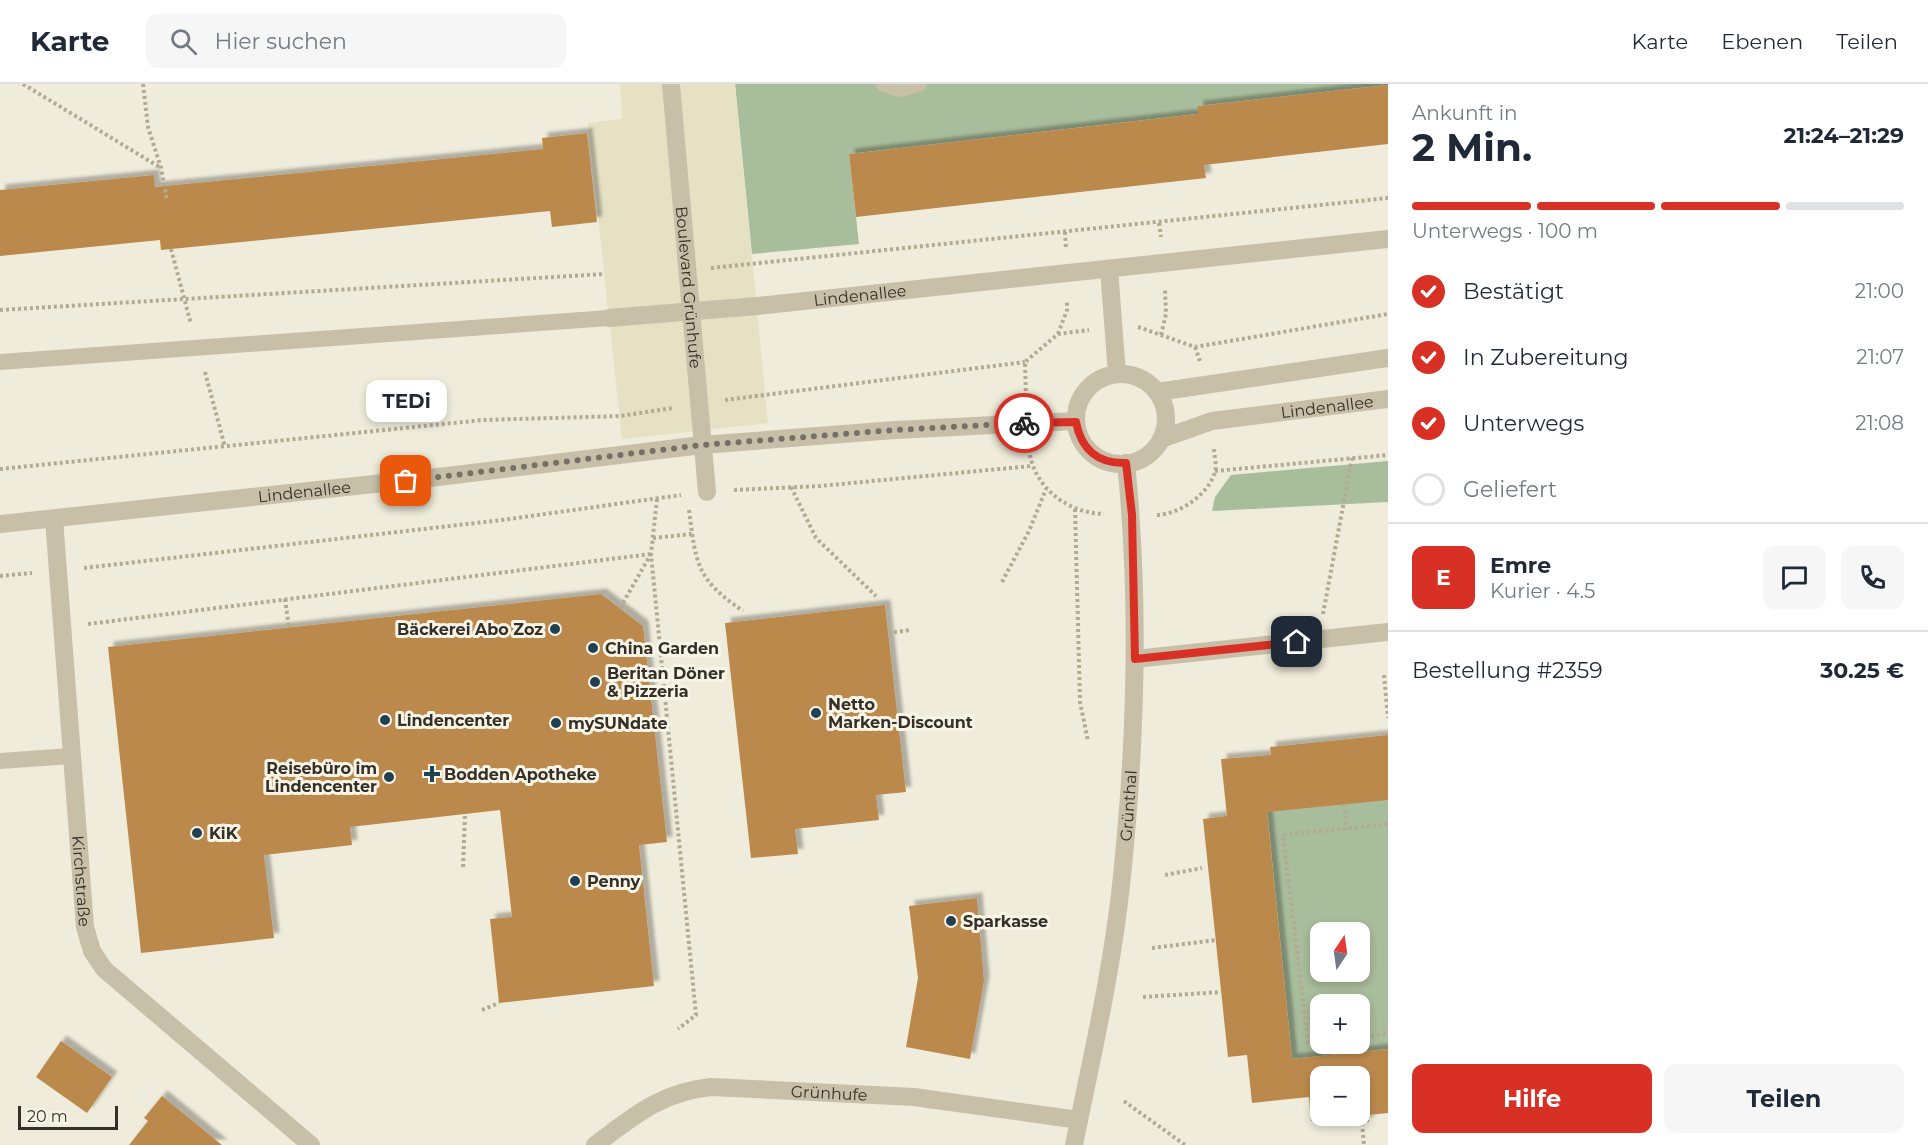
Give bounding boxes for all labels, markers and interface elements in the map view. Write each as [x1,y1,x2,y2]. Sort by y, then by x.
search box [146,14,566,68]
text: Karte [30,24,110,58]
icon: search [167,25,200,58]
text: Hier suchen [215,28,347,55]
text: Karte [1632,29,1688,54]
text: Ebenen [1721,29,1803,54]
text: Teilen [1836,29,1898,54]
text: Ankunft in [1412,101,1518,125]
text: 21:24–21:29 [1783,122,1904,149]
text: 2 Min. [1412,123,1532,171]
street label: Boulevard Grünhufe [672,205,706,369]
text: Unterwegs · 100 m [1412,219,1598,243]
icon: check [1412,275,1445,308]
text: Bestätigt [1463,278,1564,305]
text: 21:00 [1855,279,1904,303]
street label: Lindenallee [813,281,907,309]
icon: check [1412,341,1445,374]
text: In Zubereitung [1463,344,1629,371]
text: 21:07 [1856,345,1904,369]
callout: TEDi [366,379,446,421]
text: TEDi [382,389,431,413]
street label: Lindenallee [1280,391,1375,422]
courier [994,393,1054,453]
icon: bike [1008,407,1041,440]
icon: check [1412,407,1445,440]
text: Unterwegs [1463,410,1584,437]
text: 21:08 [1855,411,1904,435]
pin [380,455,431,506]
icon: bag [389,464,422,497]
text: Geliefert [1463,476,1557,503]
street label: Lindenallee [257,477,352,506]
button: chat [1763,546,1826,609]
button: phone [1841,546,1904,609]
text: Emre [1490,552,1551,579]
text: E [1436,564,1451,591]
text: Kurier · 4.5 [1490,579,1595,603]
pin [1271,616,1322,667]
place label: Bäckerei Abo Zoz [397,620,543,639]
marker: Bäckerei Abo Zoz [548,622,562,636]
icon: home [1280,625,1313,658]
place label: China Garden [605,639,719,658]
marker: China Garden [586,641,600,655]
text: Bestellung #2359 [1412,657,1603,684]
text: 30.25 € [1820,657,1904,684]
place label: Beritan Döner & Pizzeria [607,664,725,701]
marker: Beritan Döner & Pizzeria [588,675,602,689]
place label: Netto Marken-Discount [828,695,973,732]
marker: Netto Marken-Discount [809,706,823,720]
place label: Lindencenter [397,711,509,730]
marker: Lindencenter [378,713,392,727]
place label: mySUNdate [568,714,668,733]
marker: mySUNdate [549,716,563,730]
place label: Reisebüro im Lindencenter [265,759,377,796]
place label: Bodden Apotheke [444,765,597,784]
marker: Bodden Apotheke [425,767,439,781]
street label: Grünthal [1116,769,1140,842]
marker: Reisebüro im Lindencenter [382,770,396,784]
place label: KiK [209,824,239,843]
marker: KiK [190,826,204,840]
street label: Kirchstraße [69,835,94,927]
place label: Penny [587,872,641,891]
marker: Penny [568,874,582,888]
place label: Sparkasse [963,912,1048,931]
marker: Sparkasse [944,914,958,928]
north arrow [1310,922,1370,982]
map controls [1310,922,1370,1126]
button: + [1310,994,1370,1054]
button: Hilfe [1412,1064,1652,1133]
button: Teilen [1664,1064,1904,1133]
button: − [1310,1066,1370,1126]
street label: Grünhufe [790,1081,868,1104]
scale bar [18,1103,118,1130]
text: 20 m [27,1107,68,1126]

